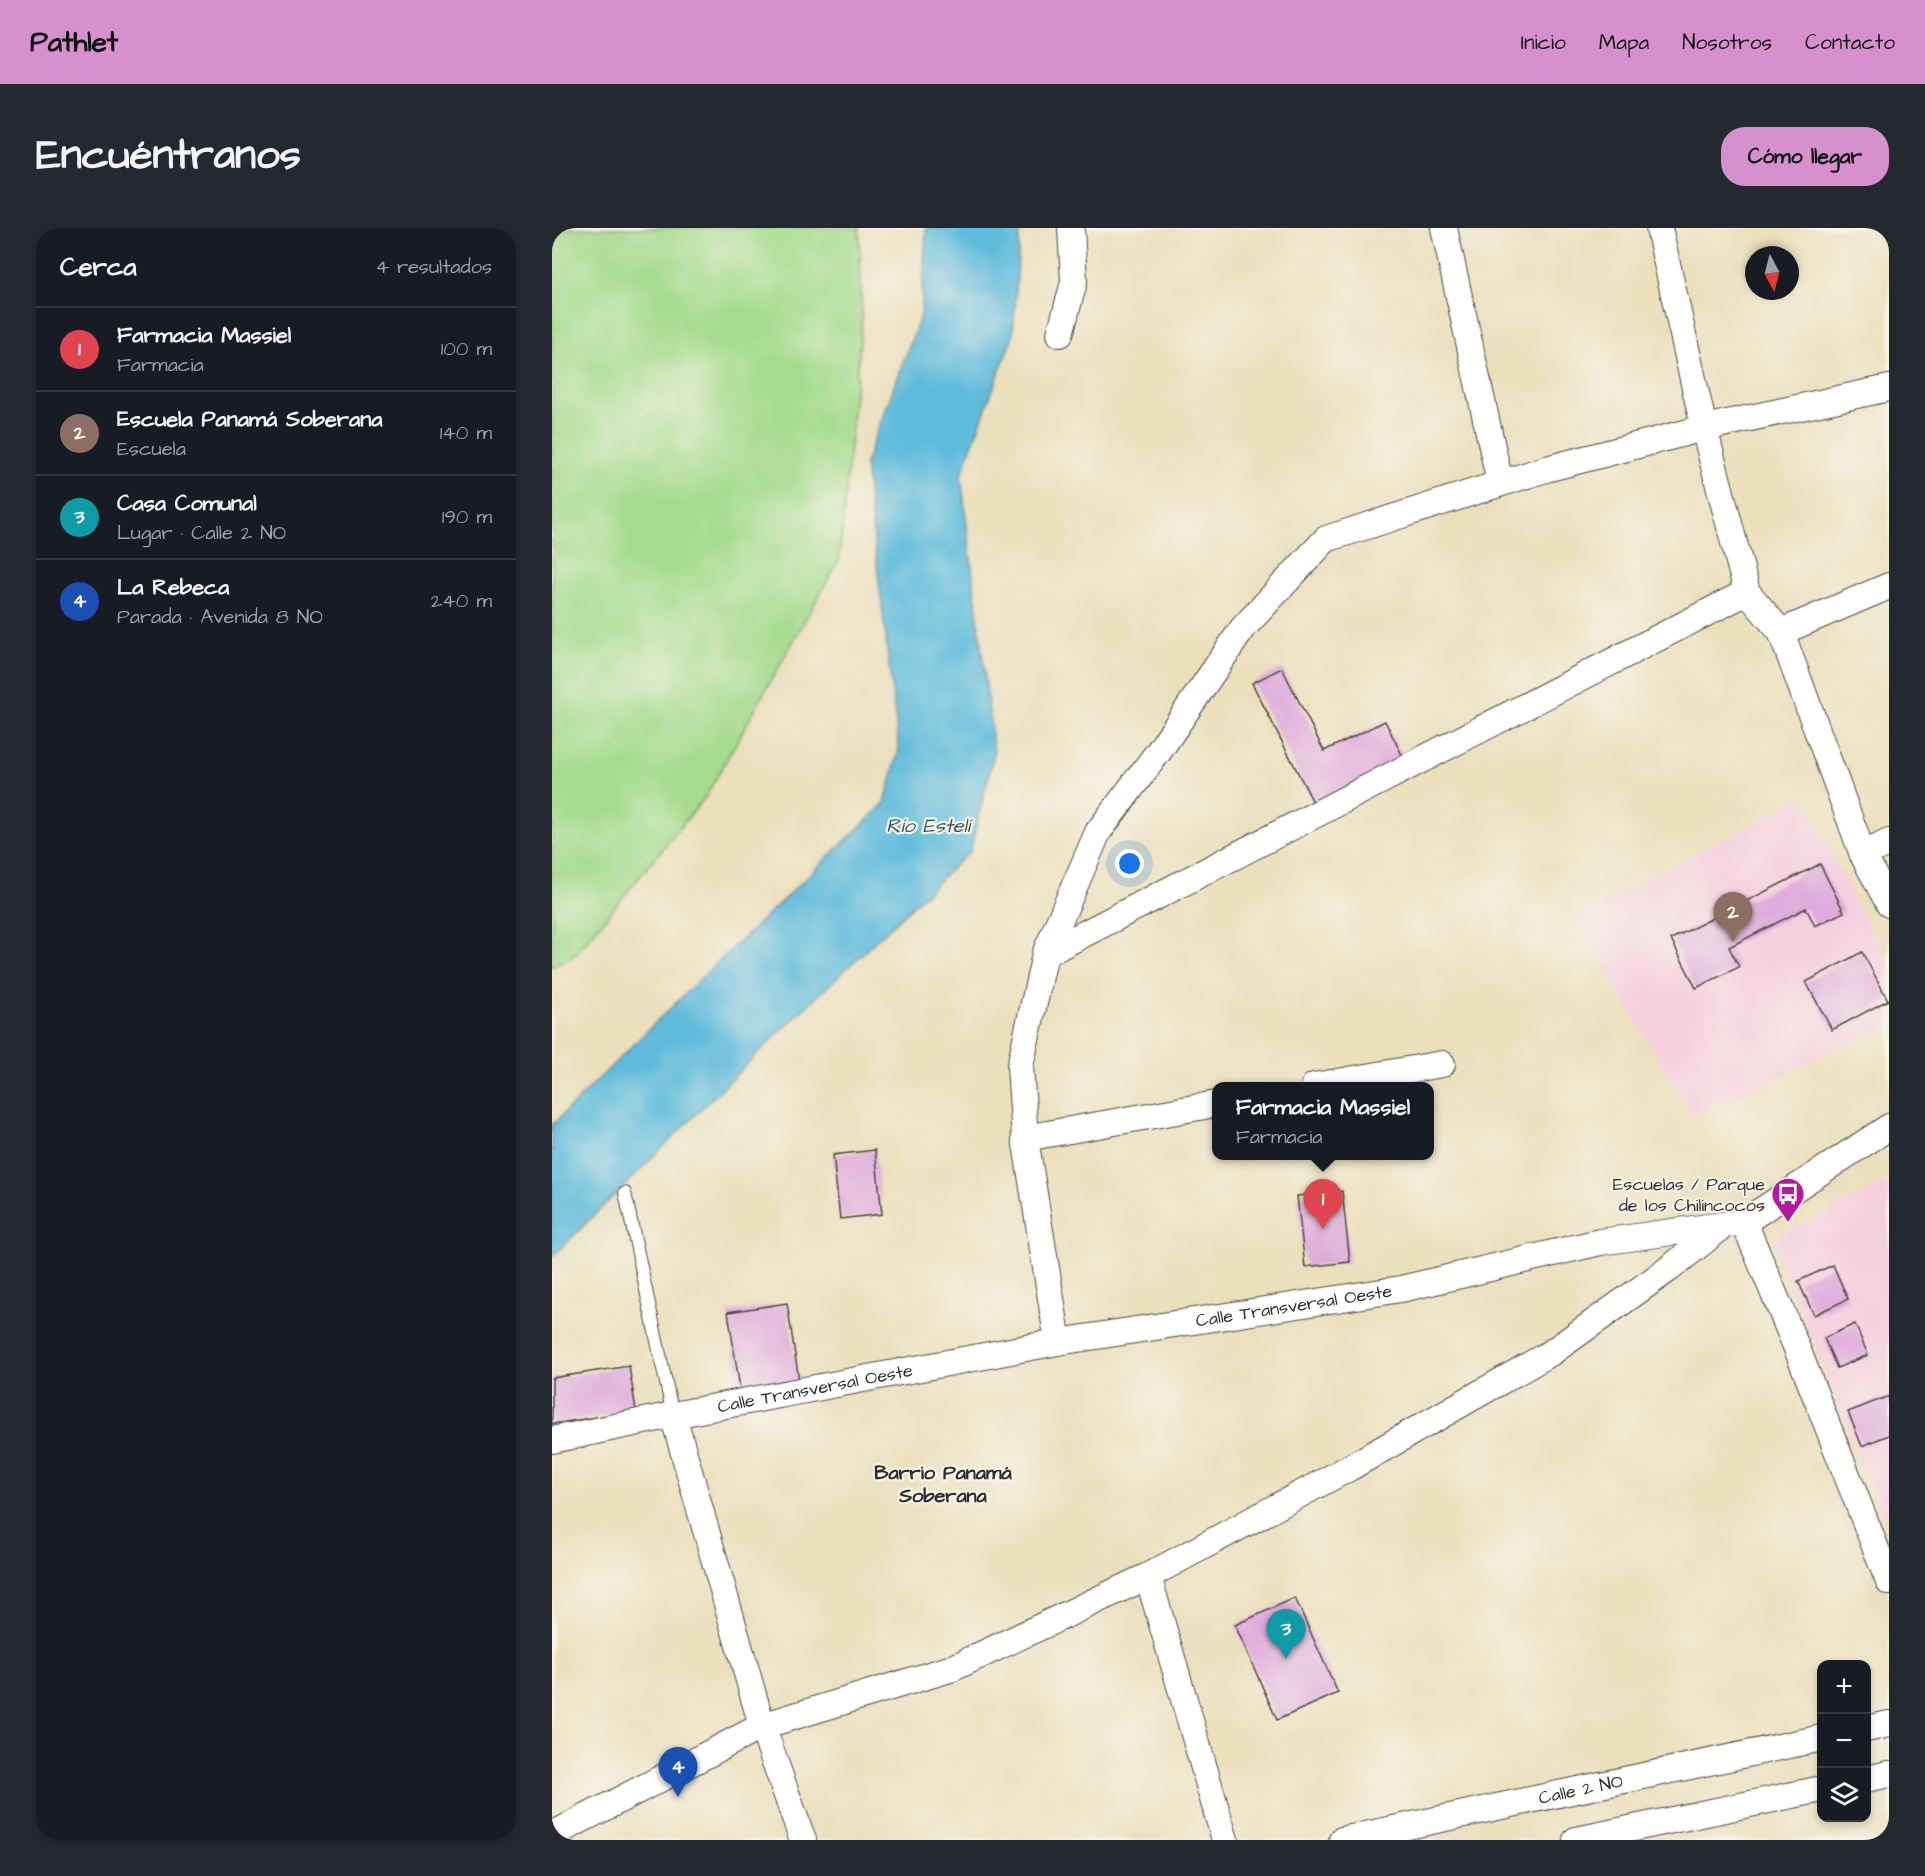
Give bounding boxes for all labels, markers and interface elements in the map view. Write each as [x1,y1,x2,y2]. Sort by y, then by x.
text: Pathlet [30,23,118,62]
text: Inicio [1521,28,1566,57]
text: Mapa [1599,28,1649,57]
text: Nosotros [1682,28,1772,57]
text: Contacto [1805,28,1895,57]
text: Encuéntranos [36,127,301,185]
button: Cómo llegar [1721,127,1889,186]
north arrow [1745,246,1799,300]
text: Cerca [60,249,137,285]
text: 4 resultados [375,253,492,281]
text: Farmacia Massiel [117,320,291,351]
text: 1 [78,335,81,363]
text: 100 m [441,335,492,363]
text: Farmacia [117,351,204,379]
text: Escuela Panamá Soberana [117,404,382,435]
text: 2 [74,419,85,447]
text: 140 m [440,419,492,447]
text: Escuela [117,435,186,463]
text: Casa Comunal [117,488,257,519]
text: 3 [74,503,85,531]
text: 190 m [442,503,492,531]
text: Lugar · Calle 2 NO [117,519,286,547]
text: La Rebeca [117,572,229,603]
text: 4 [73,587,86,615]
text: 240 m [431,587,492,615]
text: Parada · Avenida 8 NO [117,603,323,631]
water label: Río Estelí [886,812,974,840]
your location [1115,849,1144,878]
pin: 2 [1714,892,1752,942]
popup [1212,1082,1434,1160]
text: Farmacia Massiel [1236,1092,1410,1123]
text: Farmacia [1236,1123,1323,1151]
place label: Escuelas / Parque de los Chilincocos [1613,1172,1765,1218]
bus stop icon: Escuelas / Parque de los Chilincocos [1770,1176,1806,1223]
pin: 1 [1304,1180,1342,1229]
street label: Calle Transversal Oeste [1194,1278,1394,1333]
street label: Calle Transversal Oeste [715,1357,915,1419]
district label: Barrio Panamá Soberana [874,1459,1013,1510]
pin: 3 [1266,1610,1306,1659]
map controls [1817,1660,1871,1822]
button: + [1817,1660,1871,1714]
button: − [1817,1714,1871,1768]
pin: 4 [658,1748,698,1797]
street label: Calle 2 NO [1536,1768,1625,1810]
button: layers [1817,1768,1871,1822]

